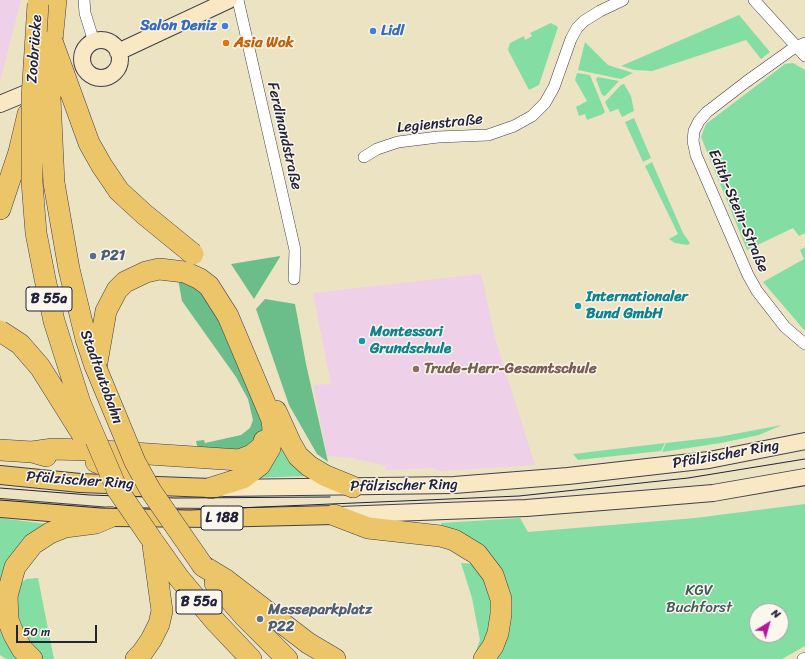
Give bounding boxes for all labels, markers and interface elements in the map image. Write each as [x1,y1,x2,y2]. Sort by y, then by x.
street label: Zoobrücke [24,14,46,84]
place label: Salon Deniz [140,17,217,35]
marker: Salon Deniz [220,21,230,31]
place label: Lidl [381,22,404,40]
marker: Lidl [368,26,378,36]
place label: Asia Wok [234,34,293,52]
marker: Asia Wok [221,38,231,48]
street label: Ferdinandstraße [263,80,305,192]
street label: Legienstraße [396,111,484,137]
street label: Edith-Stein-Straße [704,147,772,275]
place label: P21 [101,247,125,265]
marker: P21 [88,251,98,261]
road number: B 55a [26,287,72,311]
place label: Internationaler Bund GmbH [586,288,688,323]
marker: Internationaler Bund GmbH [573,301,583,311]
place label: Montessori Grundschule [370,323,451,358]
street label: Stadtautobahn [76,328,126,426]
marker: Montessori Grundschule [357,336,367,346]
place label: Trude-Herr-Gesamtschule [424,360,597,378]
marker: Trude-Herr-Gesamtschule [411,364,421,374]
street label: Pfälzischer Ring [671,437,781,473]
street label: Pfälzischer Ring [26,468,134,494]
street label: Pfälzischer Ring [350,476,458,496]
road number: L 188 [201,506,243,530]
park label: KGV Buchforst [666,582,732,617]
road number: B 55a [176,590,222,614]
place label: Messeparkplatz P22 [268,601,372,636]
north arrow [749,603,789,643]
text: N [767,604,785,624]
marker: Messeparkplatz P22 [255,614,265,624]
scale bar [18,617,99,643]
text: 50 m [23,621,50,643]

